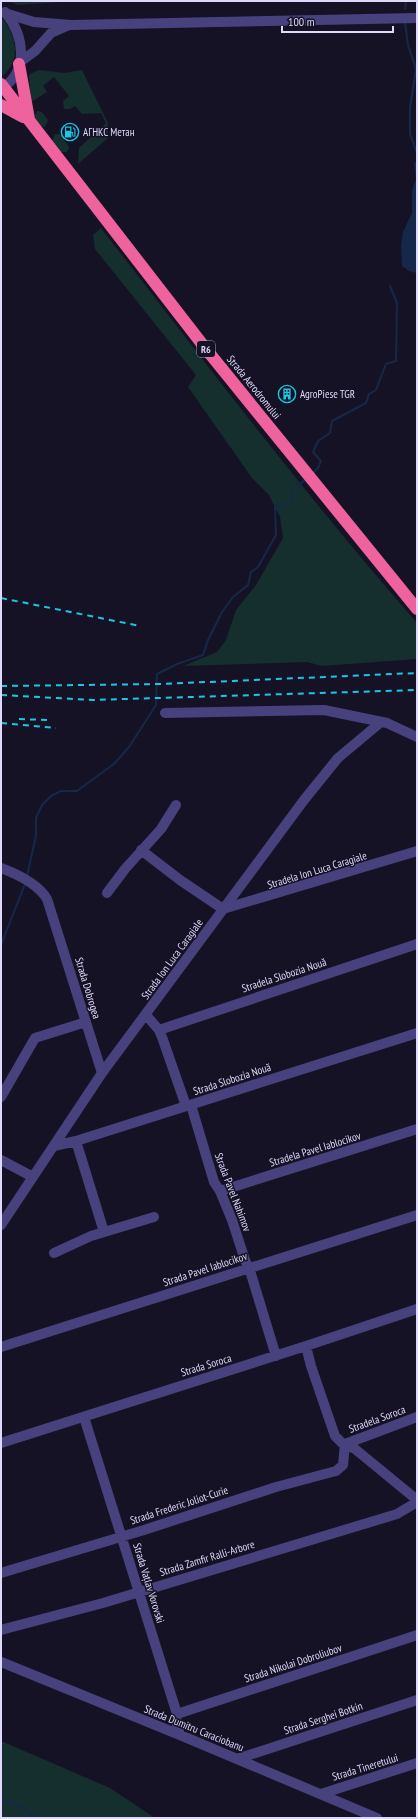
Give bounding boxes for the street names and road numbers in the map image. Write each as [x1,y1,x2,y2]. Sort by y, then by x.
road number: R6 [197,341,215,357]
street label: Strada Aerodromului [224,352,284,422]
street label: Stradela Ion Luca Caragiale [266,848,369,892]
street label: Strada Ion Luca Caragiale [138,916,206,1002]
street label: Stradela Slobozia Nouă [240,955,328,995]
street label: Strada Dobrogea [72,956,104,1020]
street label: Strada Slobozia Nouă [191,1060,273,1098]
street label: Stradela Pavel Iablocikov [268,1128,363,1170]
street label: Strada Pavel Nahimov [212,1151,255,1234]
street label: Strada Pavel Iablocikov [161,1249,250,1289]
street label: Strada Soroca [179,1351,233,1379]
street label: Stradela Sorocа [347,1402,407,1436]
street label: Strada Frederic Joliot-Curie [128,1482,230,1527]
street label: Strada Zamfir Ralli-Arbore [158,1537,257,1579]
street label: Strada Vațlav Vorovski [130,1541,168,1625]
street label: Strada Nikolai Dobroliubov [242,1640,344,1685]
street label: Strada Serghei Botkin [282,1699,364,1737]
street label: Strada Dumitru Caraciobanu [142,1702,246,1755]
street label: Strada Tineretului [330,1750,400,1784]

